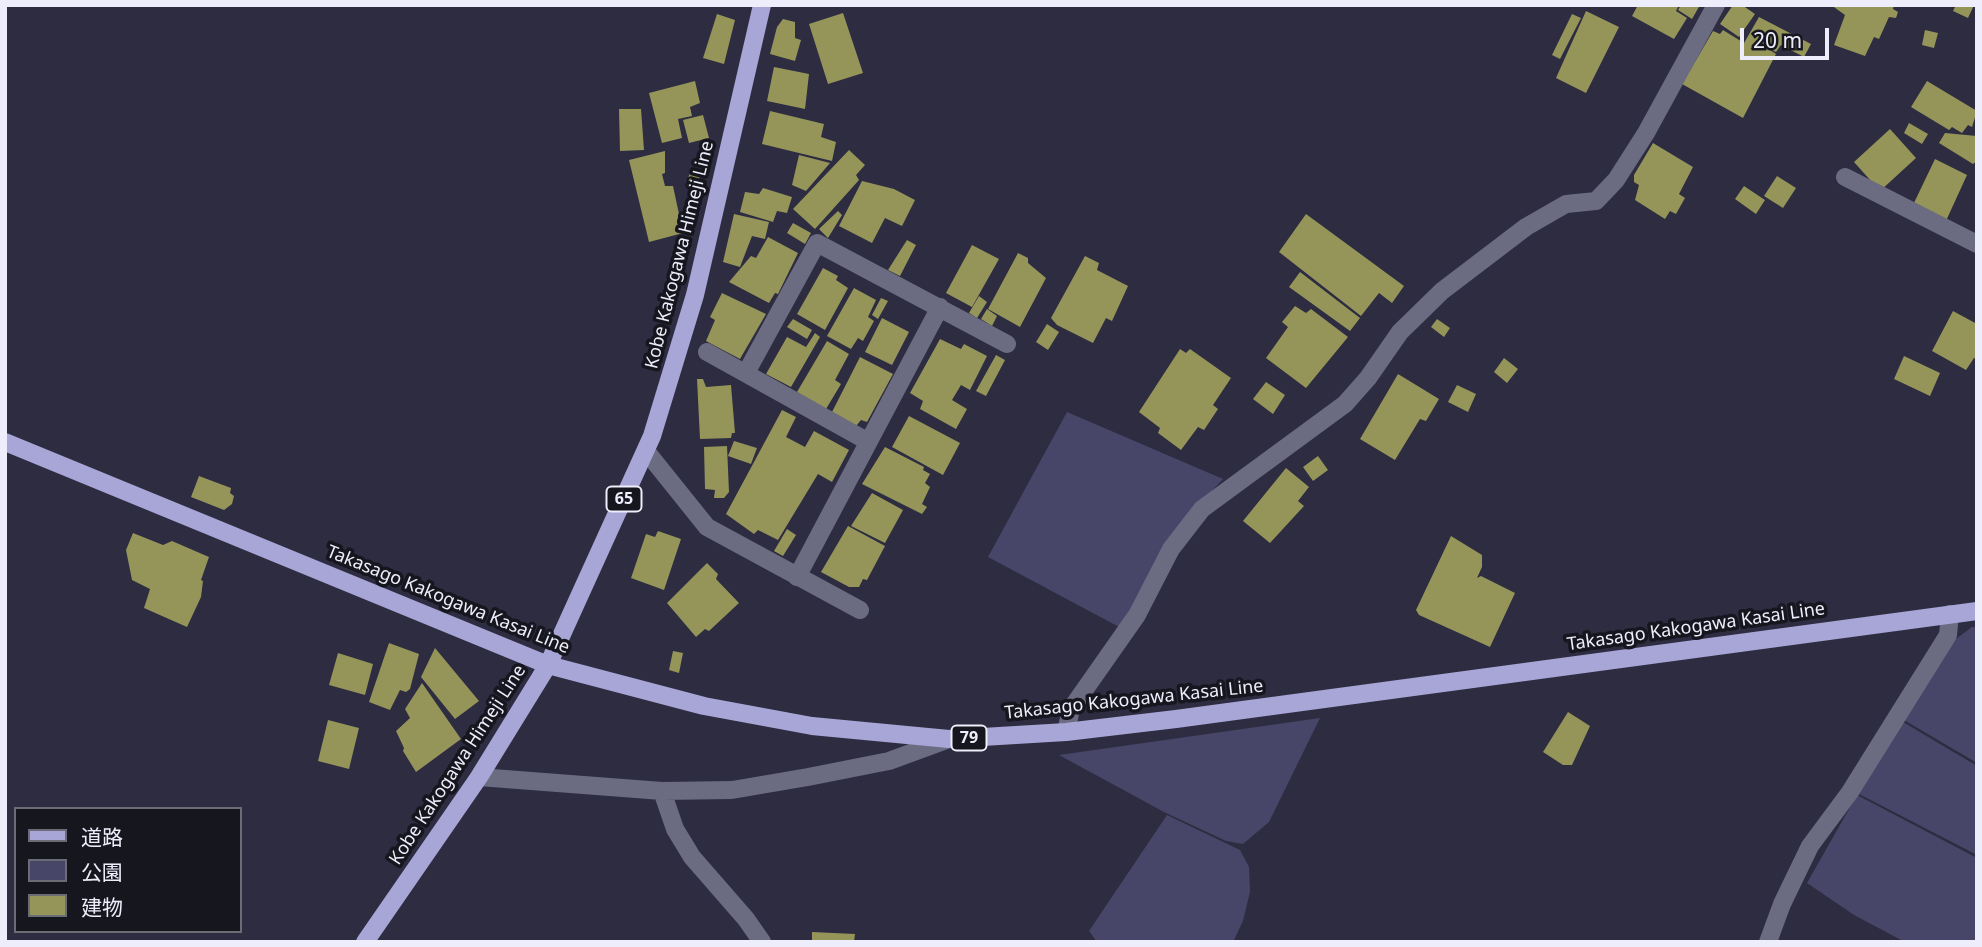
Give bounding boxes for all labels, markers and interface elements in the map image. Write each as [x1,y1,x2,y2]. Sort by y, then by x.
scale bar [1744,14,1833,58]
text: 20 m [1753,26,1802,54]
street label: Kobe Kakogawa Himeji Line [641,139,719,371]
road number: 65 [606,486,642,512]
street label: Takasago Kakogawa Kasai Line [323,541,573,659]
street label: Takasago Kakogawa Kasai Line [1566,598,1826,656]
street label: Kobe Kakogawa Himeji Line [385,661,531,869]
street label: Takasago Kakogawa Kasai Line [1003,676,1265,724]
road number: 79 [951,726,986,750]
legend [14,807,242,933]
text: 道路 [81,823,123,851]
text: 公園 [81,858,123,886]
text: 建物 [81,893,123,921]

